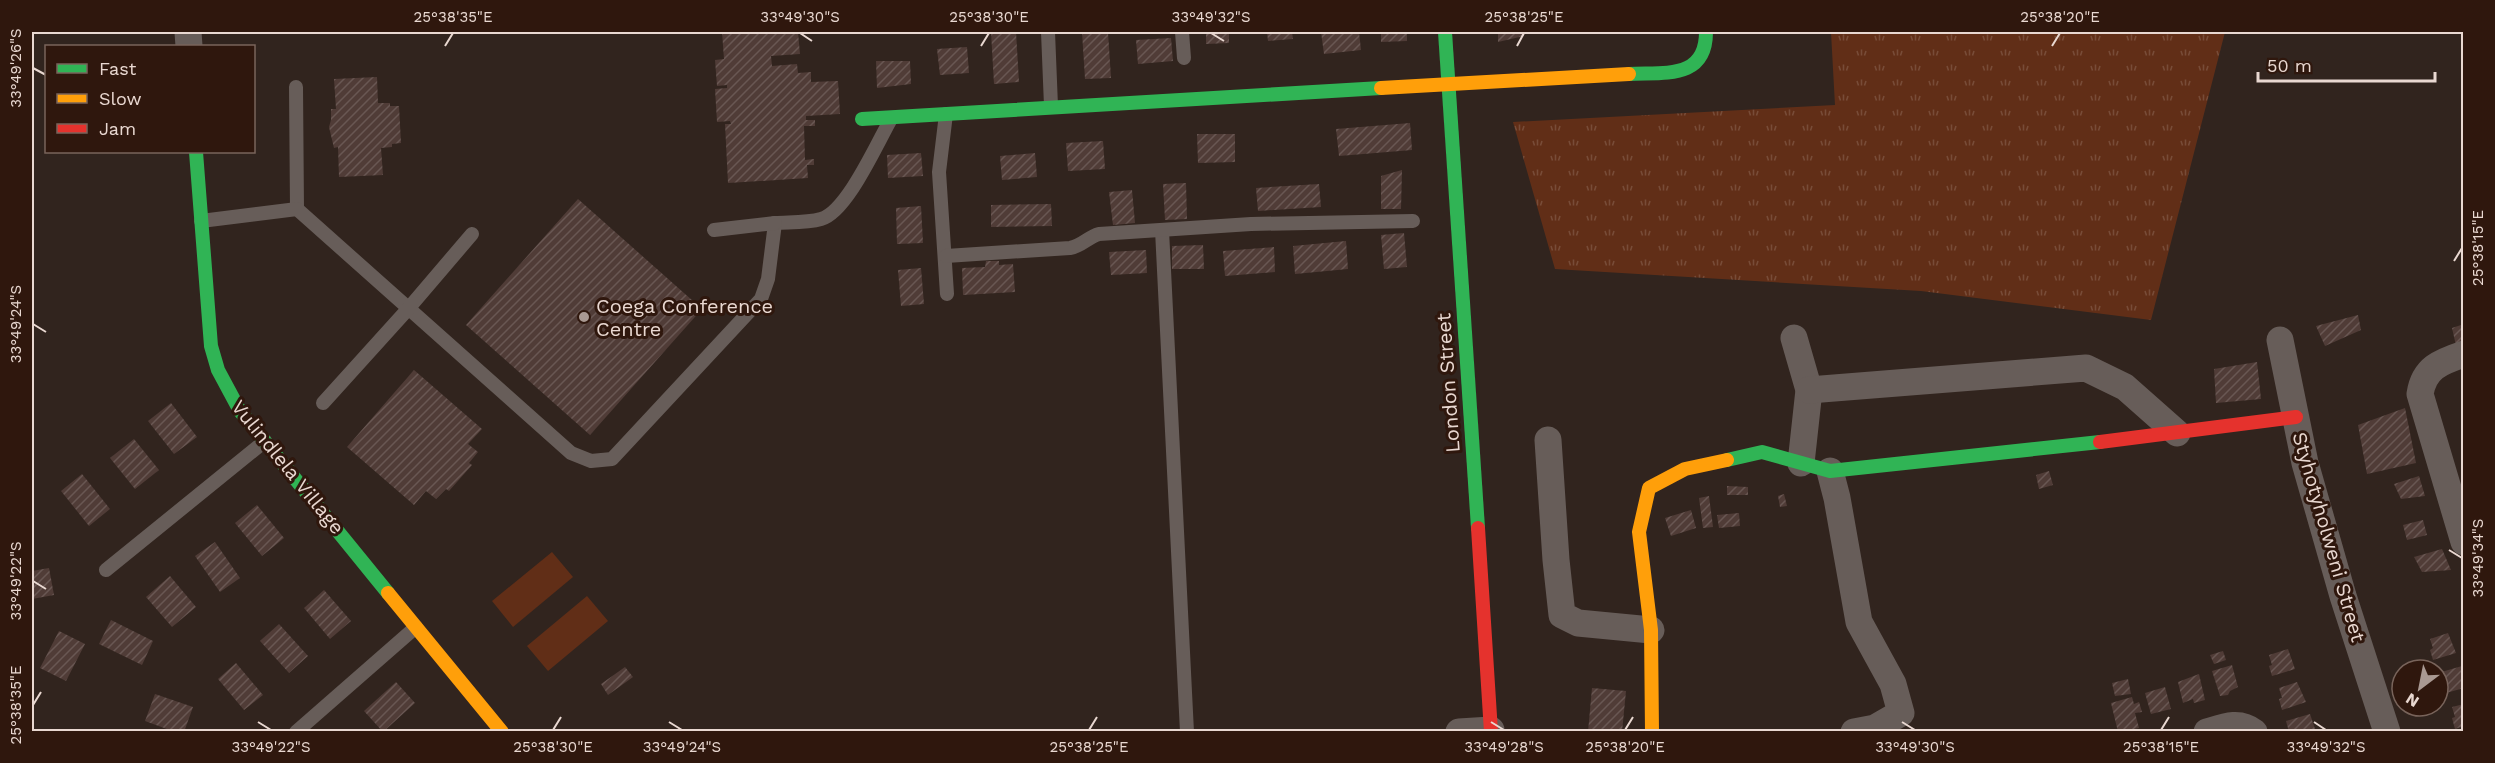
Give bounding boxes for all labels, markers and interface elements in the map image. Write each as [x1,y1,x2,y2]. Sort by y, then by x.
text: 25°38'35"E [414,8,492,26]
text: 33°49'30"S [760,8,840,26]
text: 25°38'30"E [949,8,1029,26]
text: 33°49'32"S [1171,8,1251,26]
text: 25°38'25"E [1485,8,1563,26]
text: 25°38'20"E [2020,8,2100,26]
text: 33°49'26"S [7,28,25,108]
legend [45,45,255,153]
scale bar [2258,45,2435,83]
text: 50 m [2267,55,2312,76]
text: Fast [99,58,137,79]
text: Slow [99,88,142,109]
text: Jam [99,118,136,139]
text: 25°38'15"E [2469,210,2487,286]
text: 33°49'24"S [7,285,25,363]
place label: Coega Conference Centre [596,294,773,341]
marker: Coega Conference Centre [577,310,591,324]
street label: London Street [1431,312,1465,454]
street label: Vulindlela Village [227,395,349,539]
street label: Styhotyholweni Street [2288,429,2371,645]
text: 33°49'34"S [2469,519,2487,597]
text: 33°49'22"S [7,541,25,621]
north arrow [2390,658,2450,718]
text: 25°38'35"E [7,666,25,744]
text: N [2402,689,2422,711]
text: 33°49'22"S [231,738,311,756]
text: 25°38'30"E [513,738,593,756]
text: 33°49'24"S [643,738,721,756]
text: 25°38'25"E [1050,738,1128,756]
text: 33°49'28"S [1464,738,1544,756]
text: 25°38'20"E [1585,738,1665,756]
text: 33°49'30"S [1875,738,1955,756]
text: 25°38'15"E [2123,738,2199,756]
text: 33°49'32"S [2286,738,2366,756]

